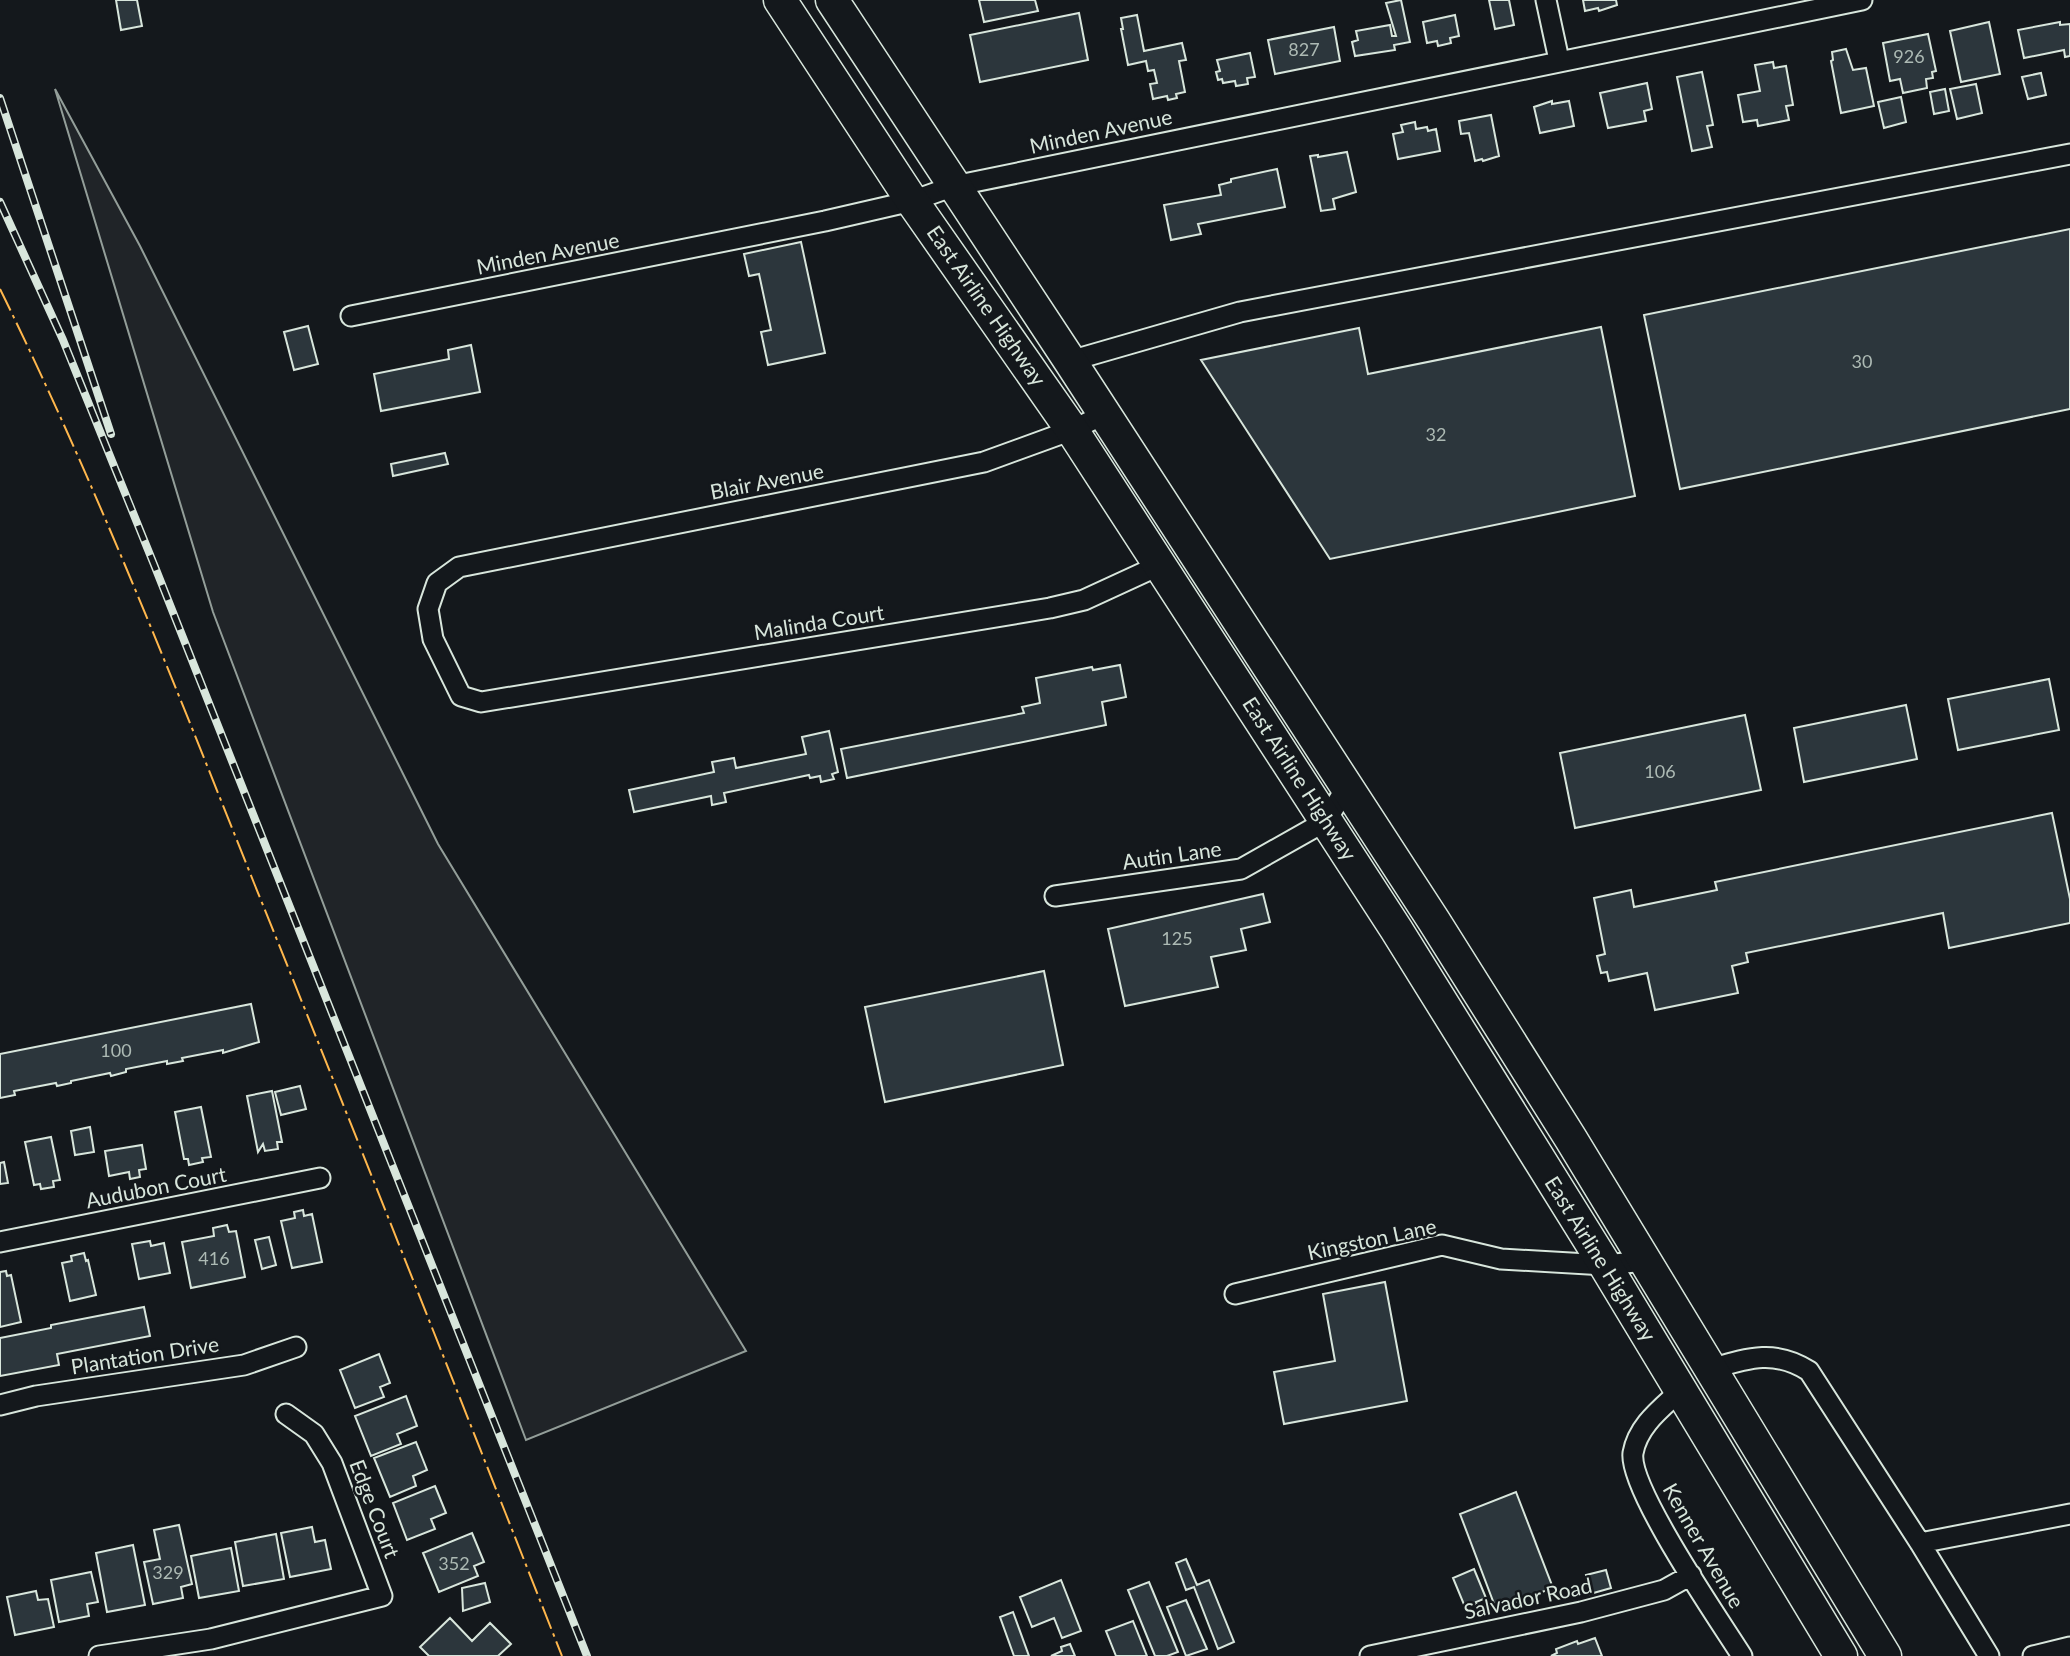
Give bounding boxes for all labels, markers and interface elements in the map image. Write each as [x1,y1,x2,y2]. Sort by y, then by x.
house number: 827 [1288,38,1320,60]
house number: 926 [1893,45,1925,67]
street label: Minden Avenue [1027,103,1174,158]
street label: East Airline Highway [923,220,1052,390]
street label: Minden Avenue [474,226,621,279]
house number: 30 [1852,350,1872,372]
house number: 32 [1426,423,1446,445]
street label: Blair Avenue [708,457,826,504]
street label: Malinda Court [752,599,886,644]
street label: East Airline Highway [1238,692,1362,865]
house number: 106 [1644,760,1676,782]
street label: Autin Lane [1121,835,1223,874]
house number: 125 [1161,927,1193,949]
house number: 100 [100,1039,132,1061]
street label: Audubon Court [83,1161,228,1212]
street label: East Airline Highway [1540,1171,1662,1345]
street label: Kingston Lane [1305,1213,1438,1264]
house number: 416 [198,1247,230,1269]
street label: Plantation Drive [69,1330,220,1379]
street label: Edge Court [345,1456,406,1562]
street label: Kenner Avenue [1658,1478,1750,1612]
house number: 352 [438,1552,470,1574]
house number: 329 [152,1561,184,1583]
street label: Salvador Road [1461,1572,1594,1623]

